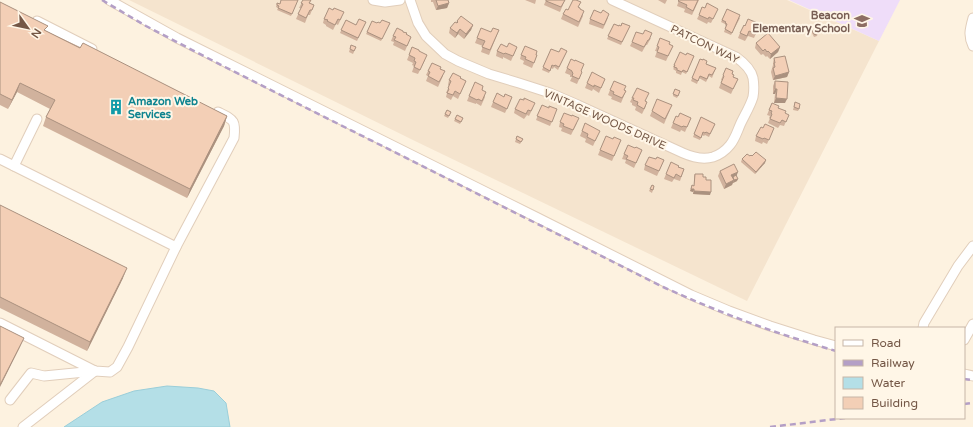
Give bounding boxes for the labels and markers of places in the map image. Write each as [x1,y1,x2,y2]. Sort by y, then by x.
place label: Beacon Elementary School [752,9,850,36]
school or university icon: Beacon Elementary School [853,12,871,30]
place label: Amazon Web Services [128,95,198,121]
building icon: Amazon Web Services [107,98,125,116]

